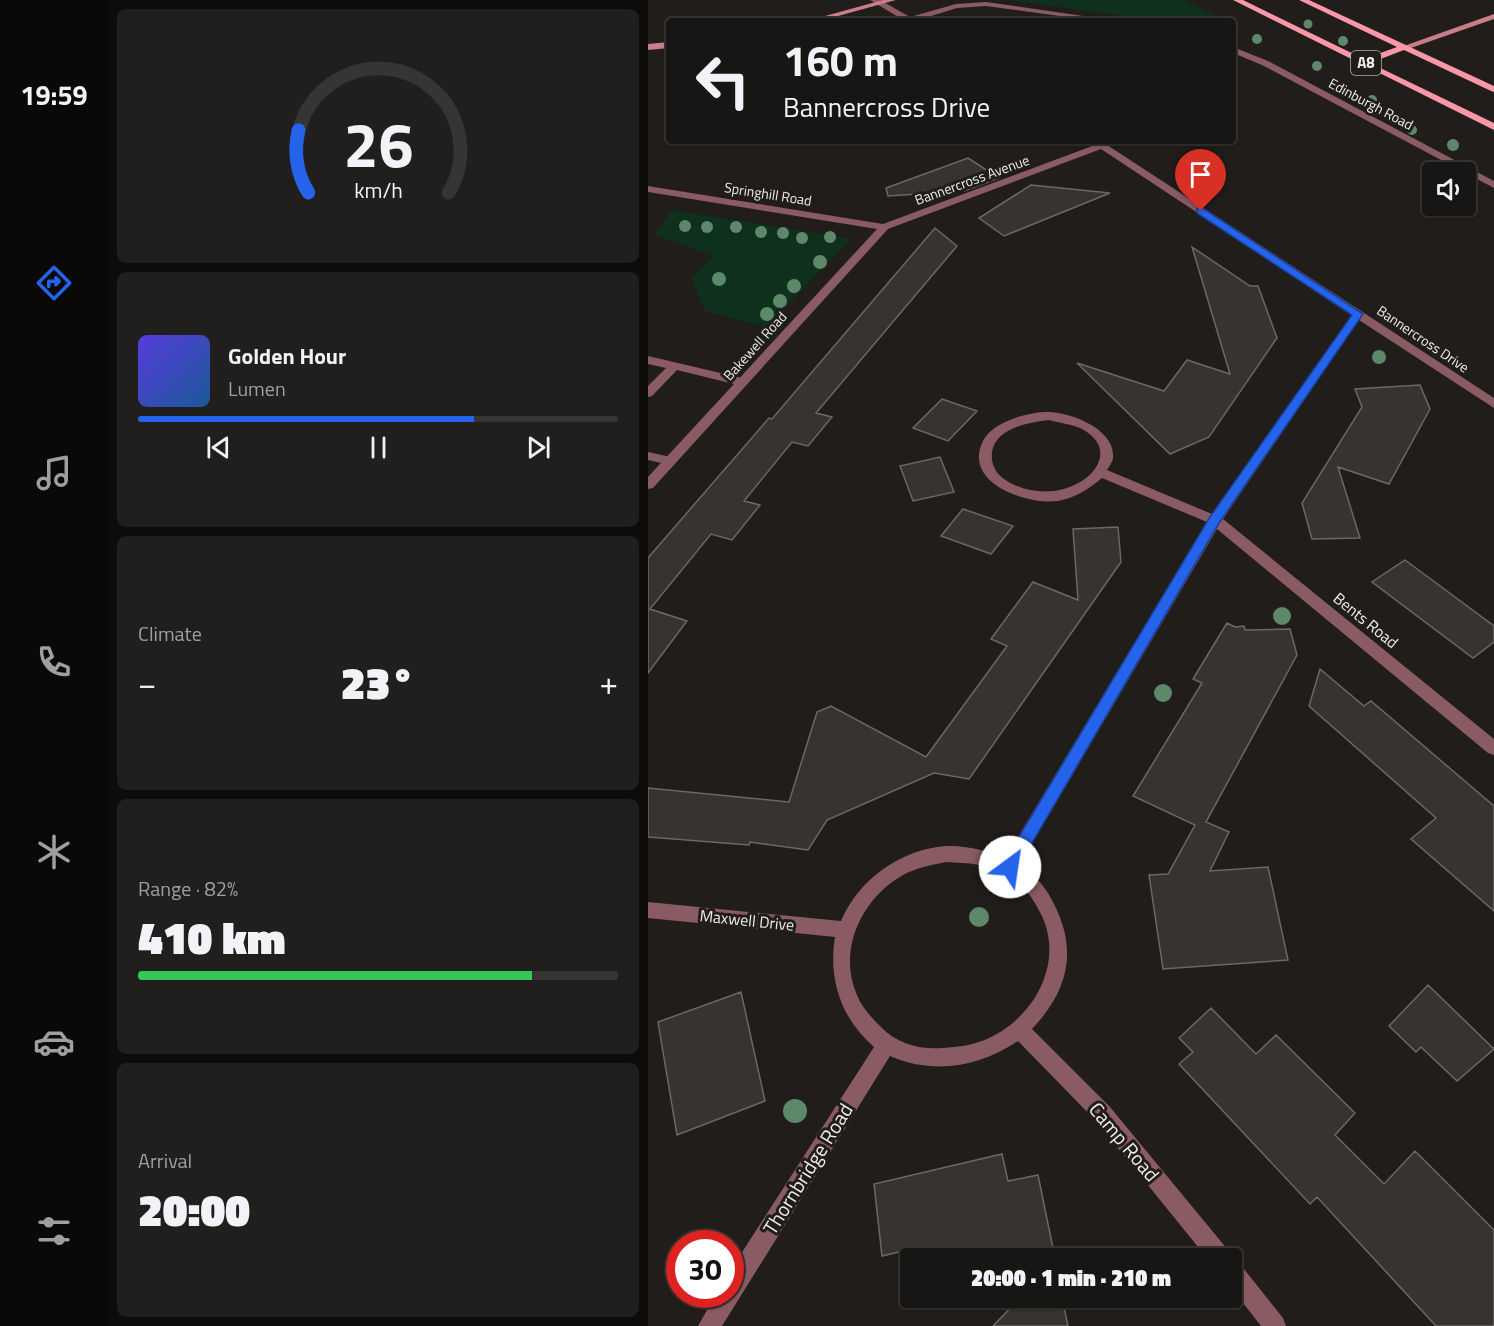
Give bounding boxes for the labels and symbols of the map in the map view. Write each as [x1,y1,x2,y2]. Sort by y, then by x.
road number: A8 [1351,51,1381,75]
street label: Edinburgh Road [1325,72,1417,135]
street label: Bannercross Avenue [912,149,1032,210]
pin [1175,149,1226,211]
street label: Springhill Road [723,176,813,211]
street label: Bannercross Drive [1373,300,1474,377]
street label: Bakewell Road [718,306,791,385]
street label: Bents Road [1328,586,1404,654]
position arrow [978,835,1042,899]
street label: Maxwell Drive [699,903,795,937]
street label: Camp Road [1082,1095,1167,1188]
street label: Thornbridge Road [755,1097,860,1241]
speed limit sign: 30 [666,1230,744,1308]

